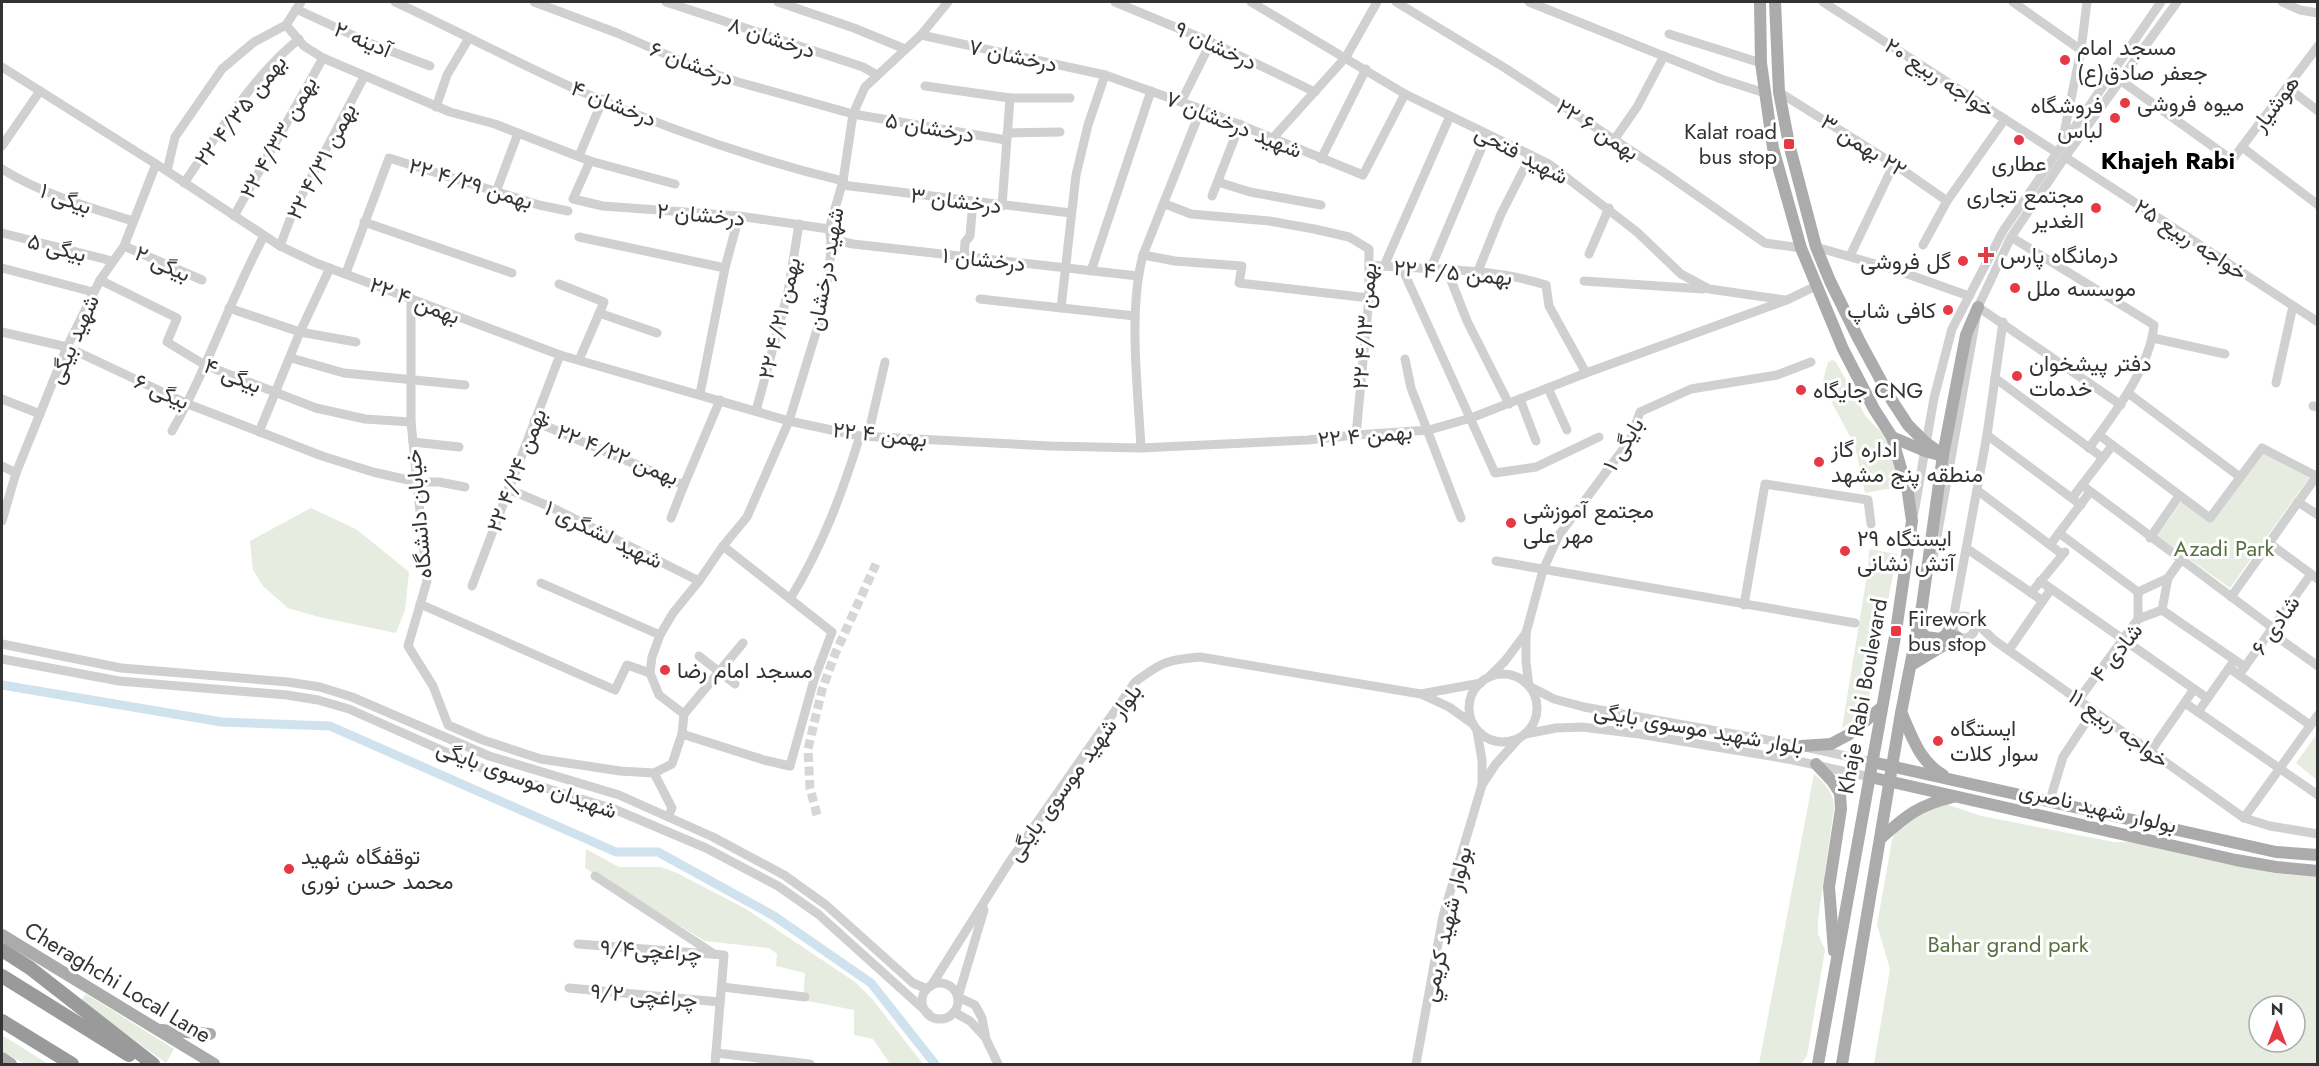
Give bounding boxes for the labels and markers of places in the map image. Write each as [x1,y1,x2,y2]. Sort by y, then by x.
place label: مسجد امام جعفر صادق(ع) [2077,31,2208,88]
marker: مسجد امام جعفر صادق(ع) [2058,53,2072,67]
place label: میوه فروشی [2137,87,2244,119]
place label: فروشگاه لباس [2030,89,2103,146]
marker: میوه فروشی [2118,96,2132,110]
marker: فروشگاه لباس [2108,111,2122,125]
place label: Kalat road bus stop [1684,115,1777,172]
marker: عطاری [2012,133,2026,147]
marker: Kalat road bus stop [1782,137,1796,151]
place label: عطاری [1991,147,2047,179]
place label: مجتمع تجاری الغدیر [1966,179,2084,236]
marker: مجتمع تجاری الغدیر [2089,201,2103,215]
place label: درمانگاه پارس [2000,239,2118,271]
place label: گل فروشی [1860,245,1951,277]
marker: درمانگاه پارس [1977,246,1995,264]
marker: گل فروشی [1956,254,1970,268]
place label: موسسه ملل [2027,272,2136,304]
marker: موسسه ملل [2008,281,2022,295]
place label: کافی شاپ [1847,294,1936,326]
marker: کافی شاپ [1941,303,1955,317]
place label: دفتر پیشخوان خدمات [2029,347,2152,404]
marker: دفتر پیشخوان خدمات [2010,369,2024,383]
place label: جایگاه CNG [1813,374,1923,406]
marker: جایگاه CNG [1794,383,1808,397]
place label: اداره گاز منطقه پنج مشهد [1830,433,1983,490]
marker: اداره گاز منطقه پنج مشهد [1812,455,1826,469]
place label: مجتمع آموزشی مهر علی [1523,494,1654,551]
marker: مجتمع آموزشی مهر علی [1504,516,1518,530]
place label: ایستگاه ۲۹ آتش نشانی [1857,522,1956,579]
marker: ایستگاه ۲۹ آتش نشانی [1838,544,1852,558]
place label: Firework bus stop [1908,602,1987,659]
marker: Firework bus stop [1889,624,1903,638]
place label: مسجد امام رضا [677,654,813,686]
marker: مسجد امام رضا [658,663,672,677]
place label: ایستگاه سوار کلات [1950,712,2039,769]
marker: ایستگاه سوار کلات [1931,734,1945,748]
place label: توقفگاه شهید محمد حسن نوری [301,840,454,897]
marker: توقفگاه شهید محمد حسن نوری [282,862,296,876]

